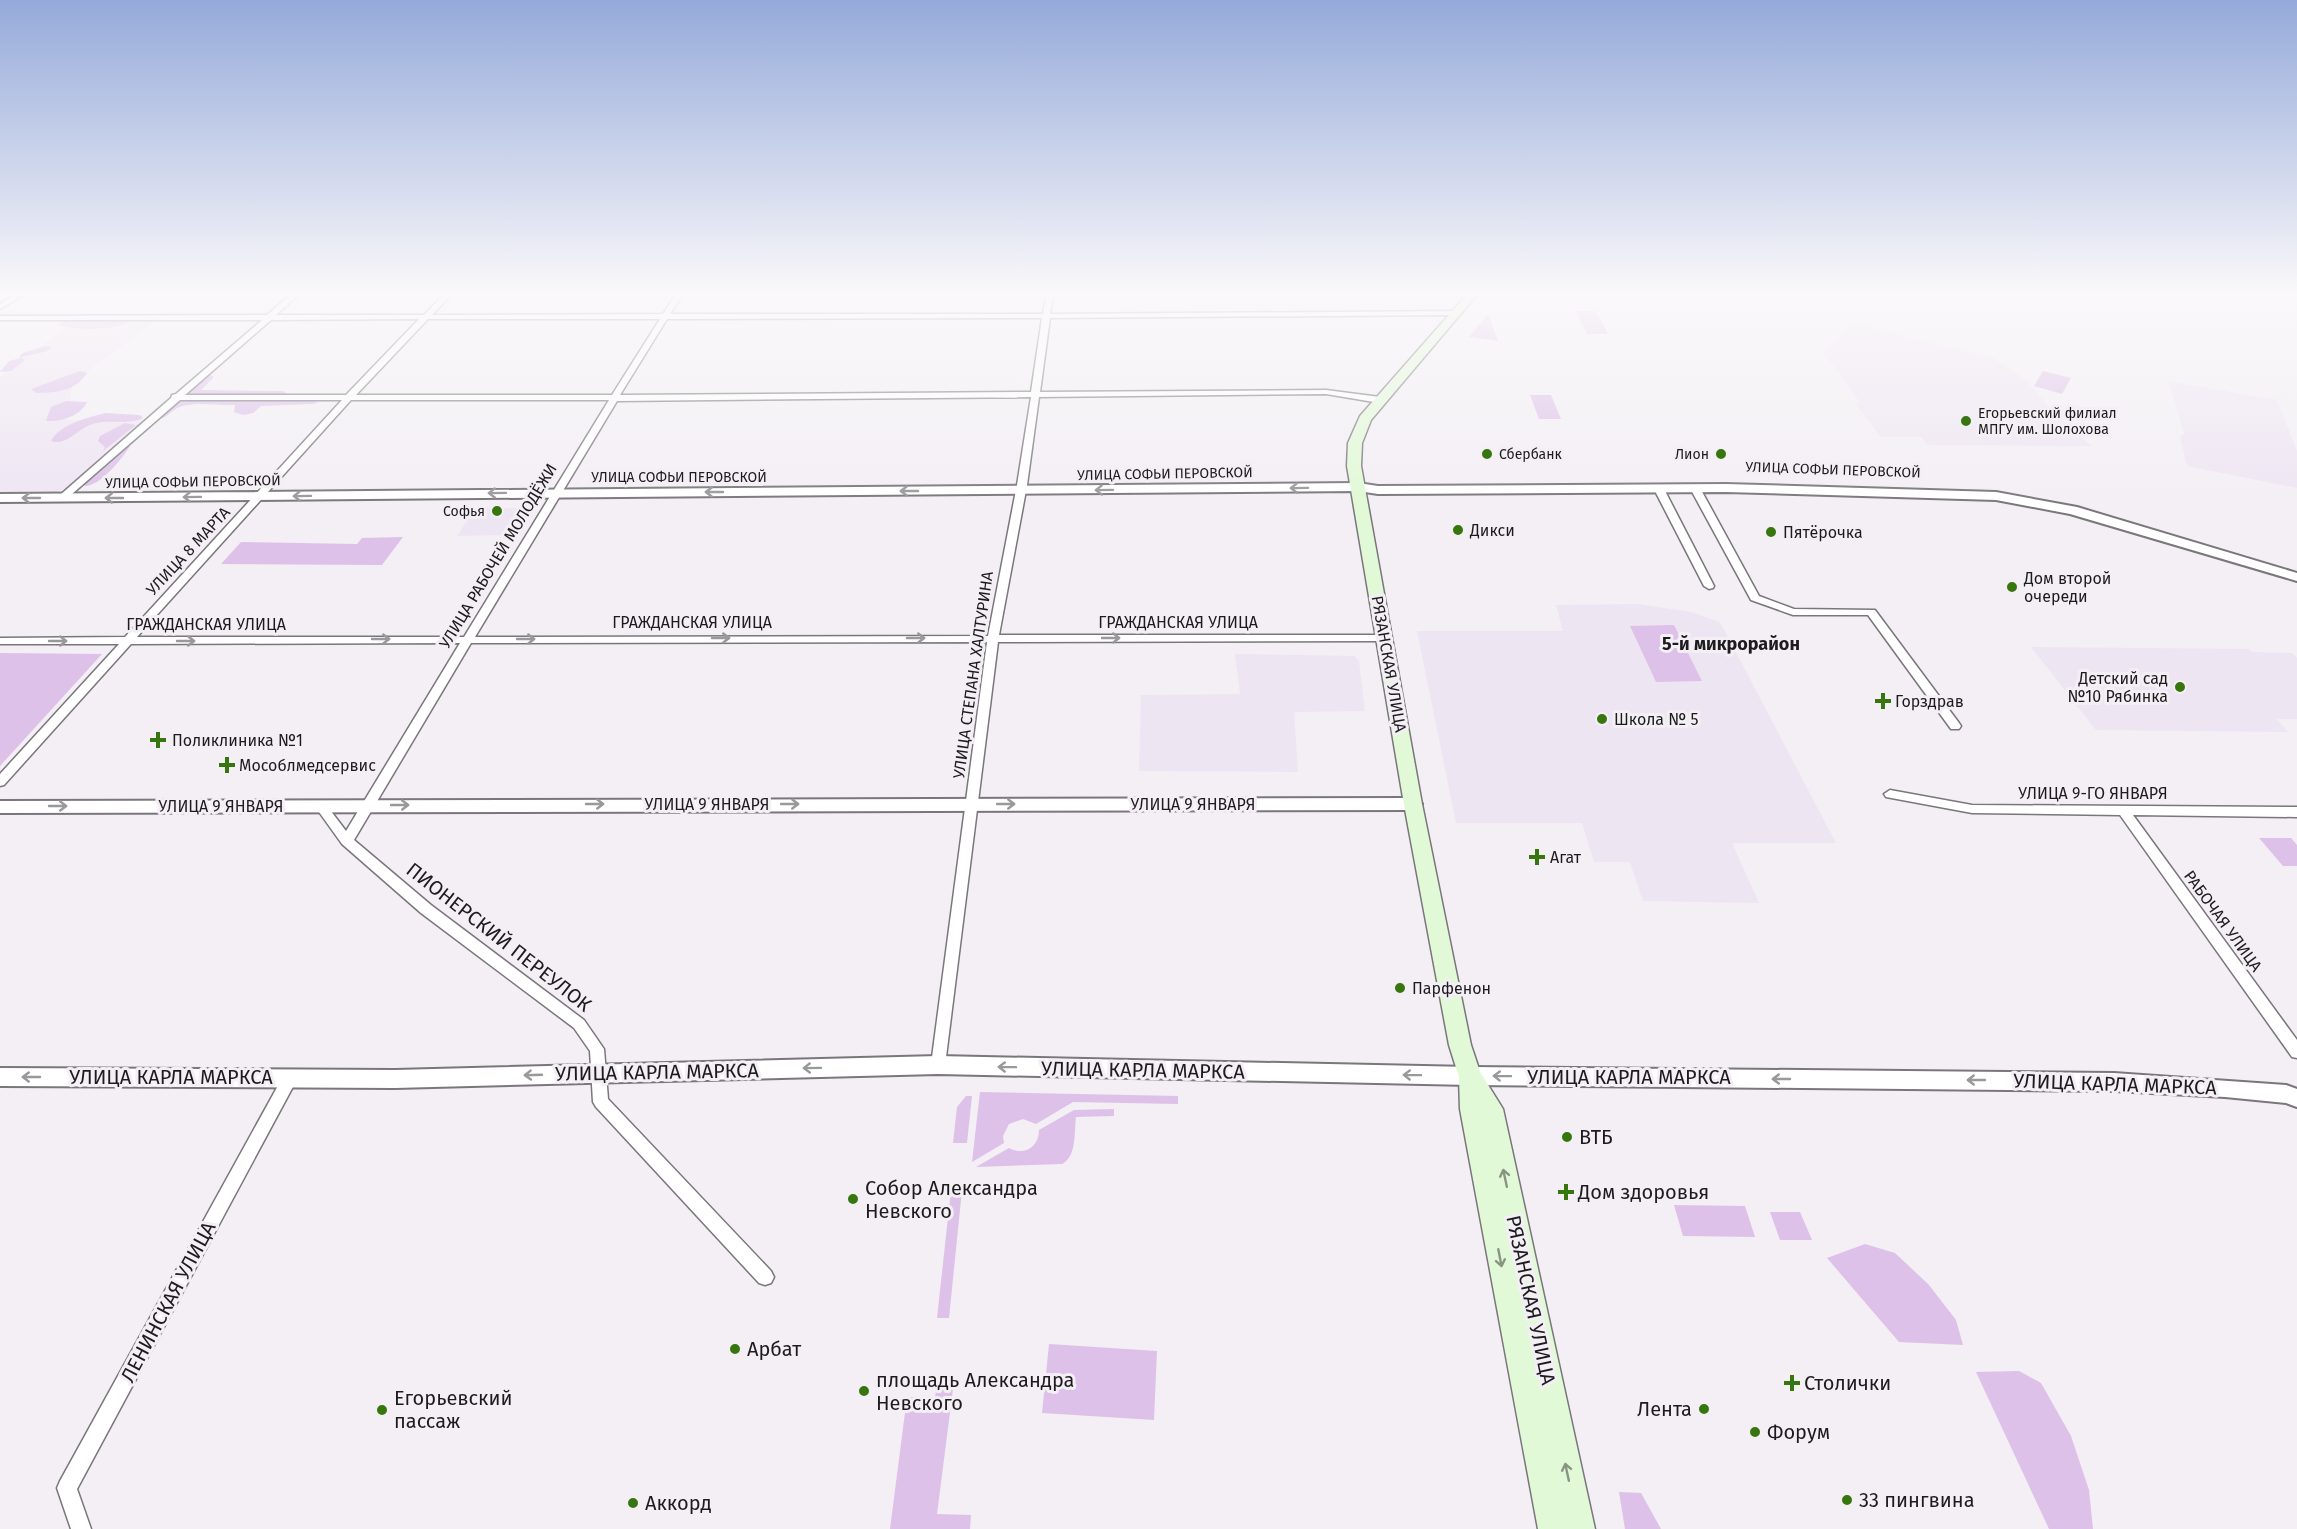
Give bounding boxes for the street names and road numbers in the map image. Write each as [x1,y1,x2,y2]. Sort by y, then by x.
street label: УЛИЦА СОФЬИ ПЕРОВСКОЙ [1745,458,1921,482]
street label: УЛИЦА РАБОЧЕЙ МОЛОДЁЖИ [435,460,561,652]
street label: УЛИЦА СОФЬИ ПЕРОВСКОЙ [1077,464,1253,484]
street label: УЛИЦА СОФЬИ ПЕРОВСКОЙ [591,469,767,486]
street label: УЛИЦА СОФЬИ ПЕРОВСКОЙ [105,472,281,492]
street label: УЛИЦА 8 МАРТА [142,502,234,599]
street label: УЛИЦА СТЕПАНА ХАЛТУРИНА [949,569,997,780]
street label: РЯЗАНСКАЯ УЛИЦА [1368,594,1411,735]
street label: ГРАЖДАНСКАЯ УЛИЦА [612,613,773,632]
street label: ГРАЖДАНСКАЯ УЛИЦА [1098,613,1259,632]
street label: ГРАЖДАНСКАЯ УЛИЦА [126,615,287,634]
street label: УЛИЦА 9-ГО ЯНВАРЯ [2018,784,2168,803]
street label: УЛИЦА 9 ЯНВАРЯ [645,795,769,814]
street label: УЛИЦА 9 ЯНВАРЯ [1131,795,1255,814]
street label: УЛИЦА 9 ЯНВАРЯ [159,797,283,816]
street label: ПИОНЕРСКИЙ ПЕРЕУЛОК [402,857,596,1017]
street label: РАБОЧАЯ УЛИЦА [2180,867,2267,976]
street label: УЛИЦА КАРЛА МАРКСА [1041,1056,1246,1084]
street label: УЛИЦА КАРЛА МАРКСА [555,1058,760,1086]
street label: УЛИЦА КАРЛА МАРКСА [69,1065,273,1089]
street label: УЛИЦА КАРЛА МАРКСА [1527,1065,1731,1089]
street label: УЛИЦА КАРЛА МАРКСА [2013,1068,2218,1100]
street label: РЯЗАНСКАЯ УЛИЦА [1501,1213,1561,1388]
street label: ЛЕНИНСКАЯ УЛИЦА [115,1217,221,1386]

